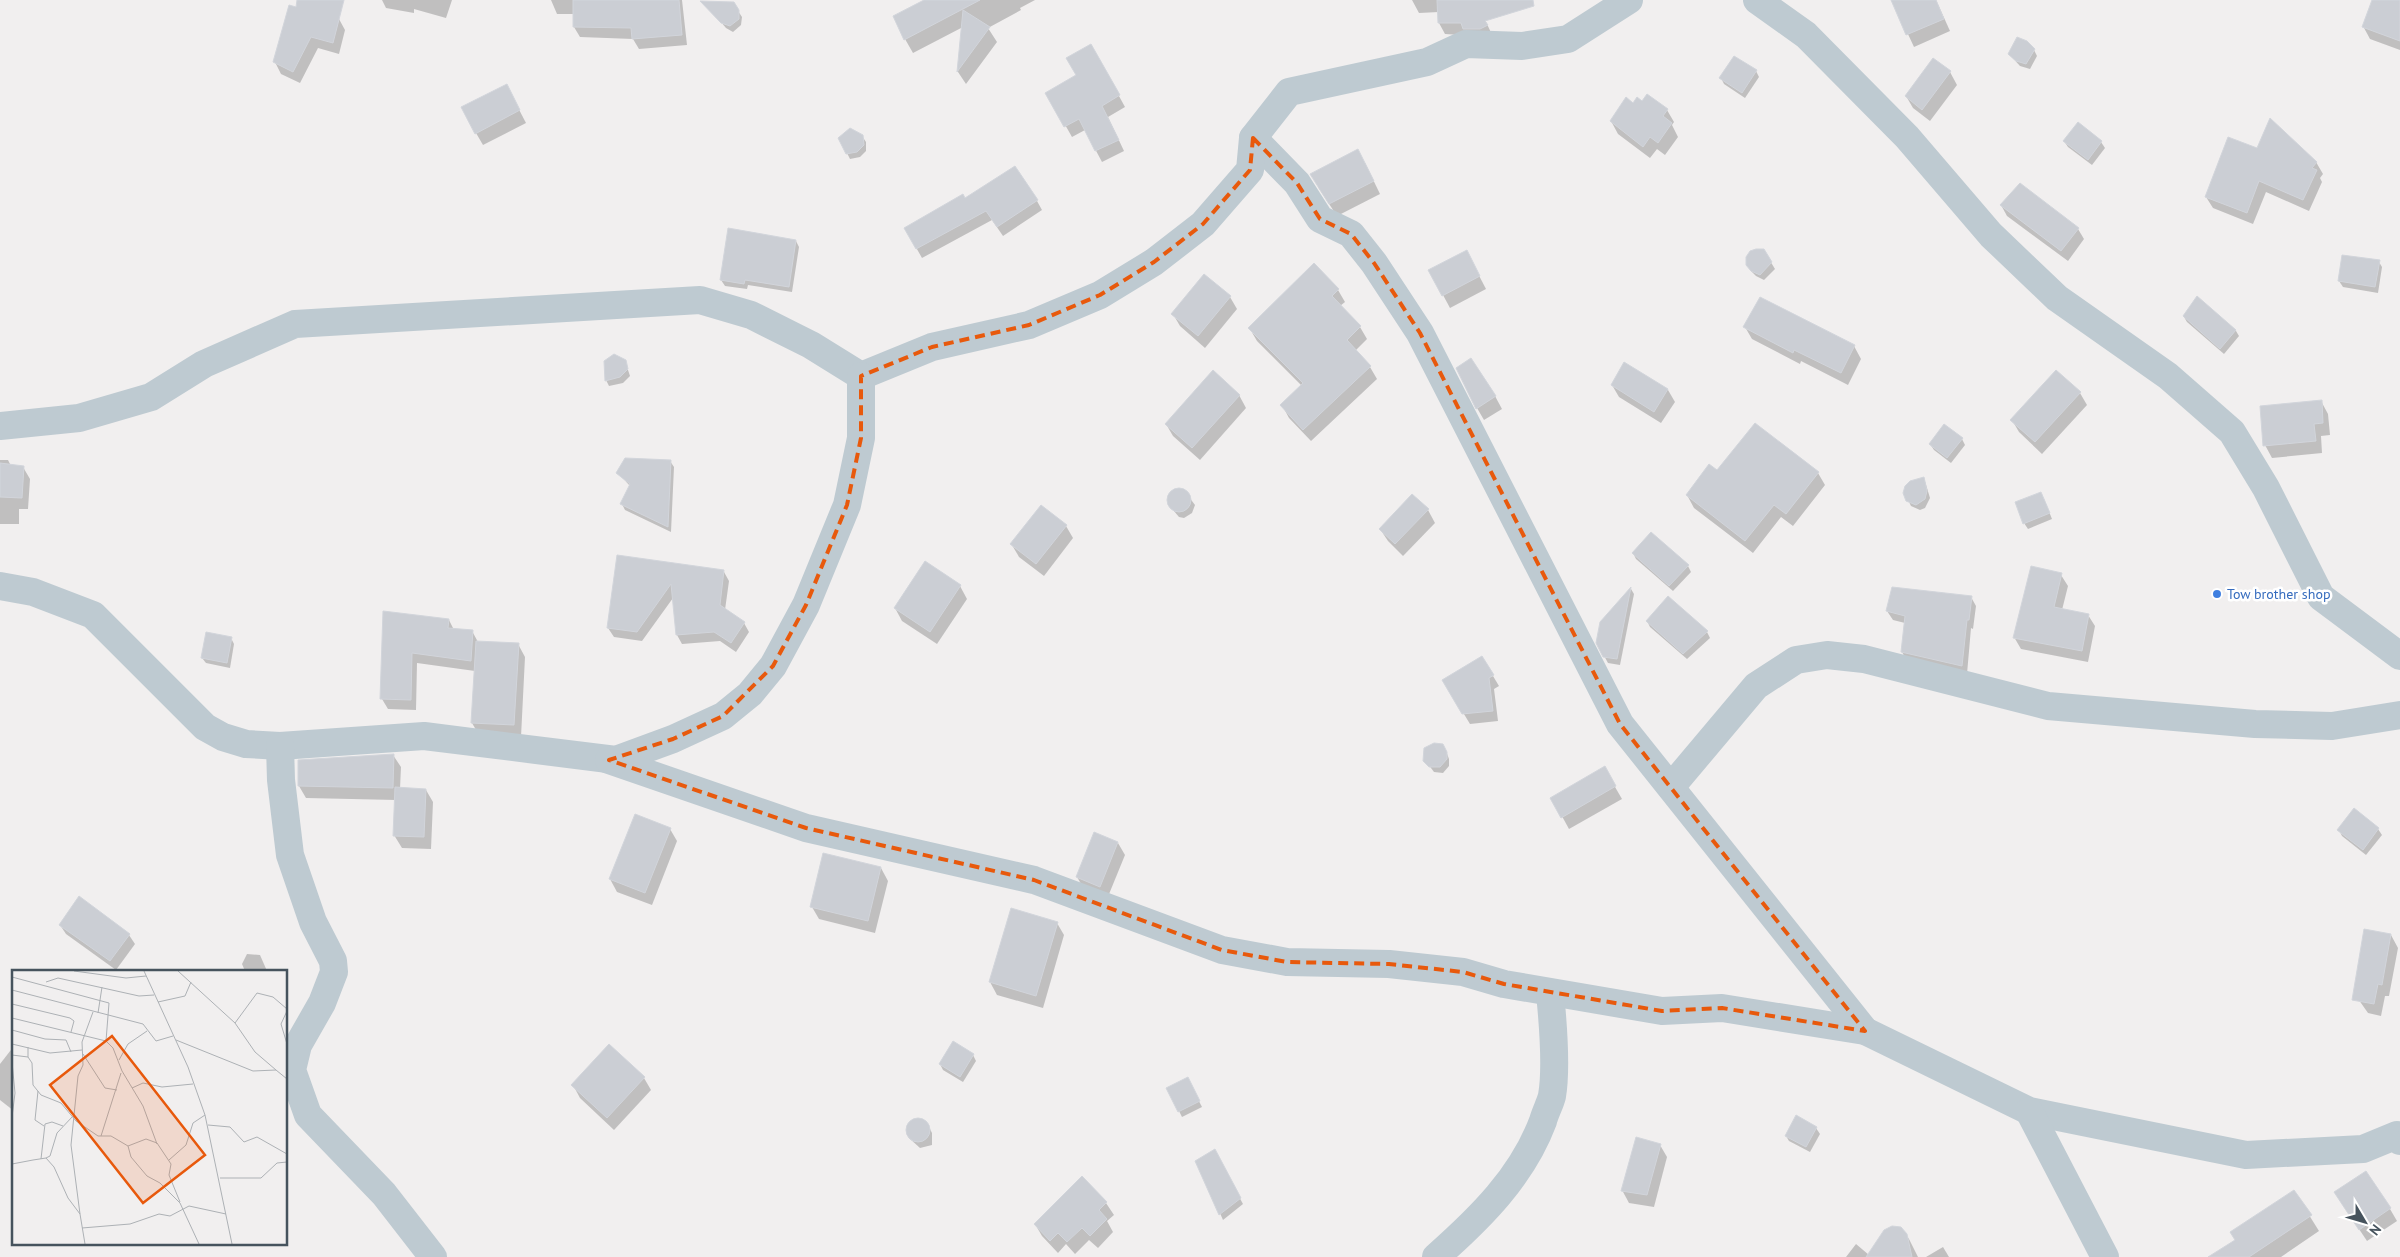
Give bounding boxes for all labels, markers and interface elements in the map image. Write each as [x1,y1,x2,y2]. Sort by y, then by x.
place label: Tow brother shop [2227,585,2331,603]
marker: Tow brother shop [2211,588,2223,600]
inset map [12,970,288,1244]
north arrow [2340,1197,2390,1247]
text: N [2365,1221,2385,1239]

